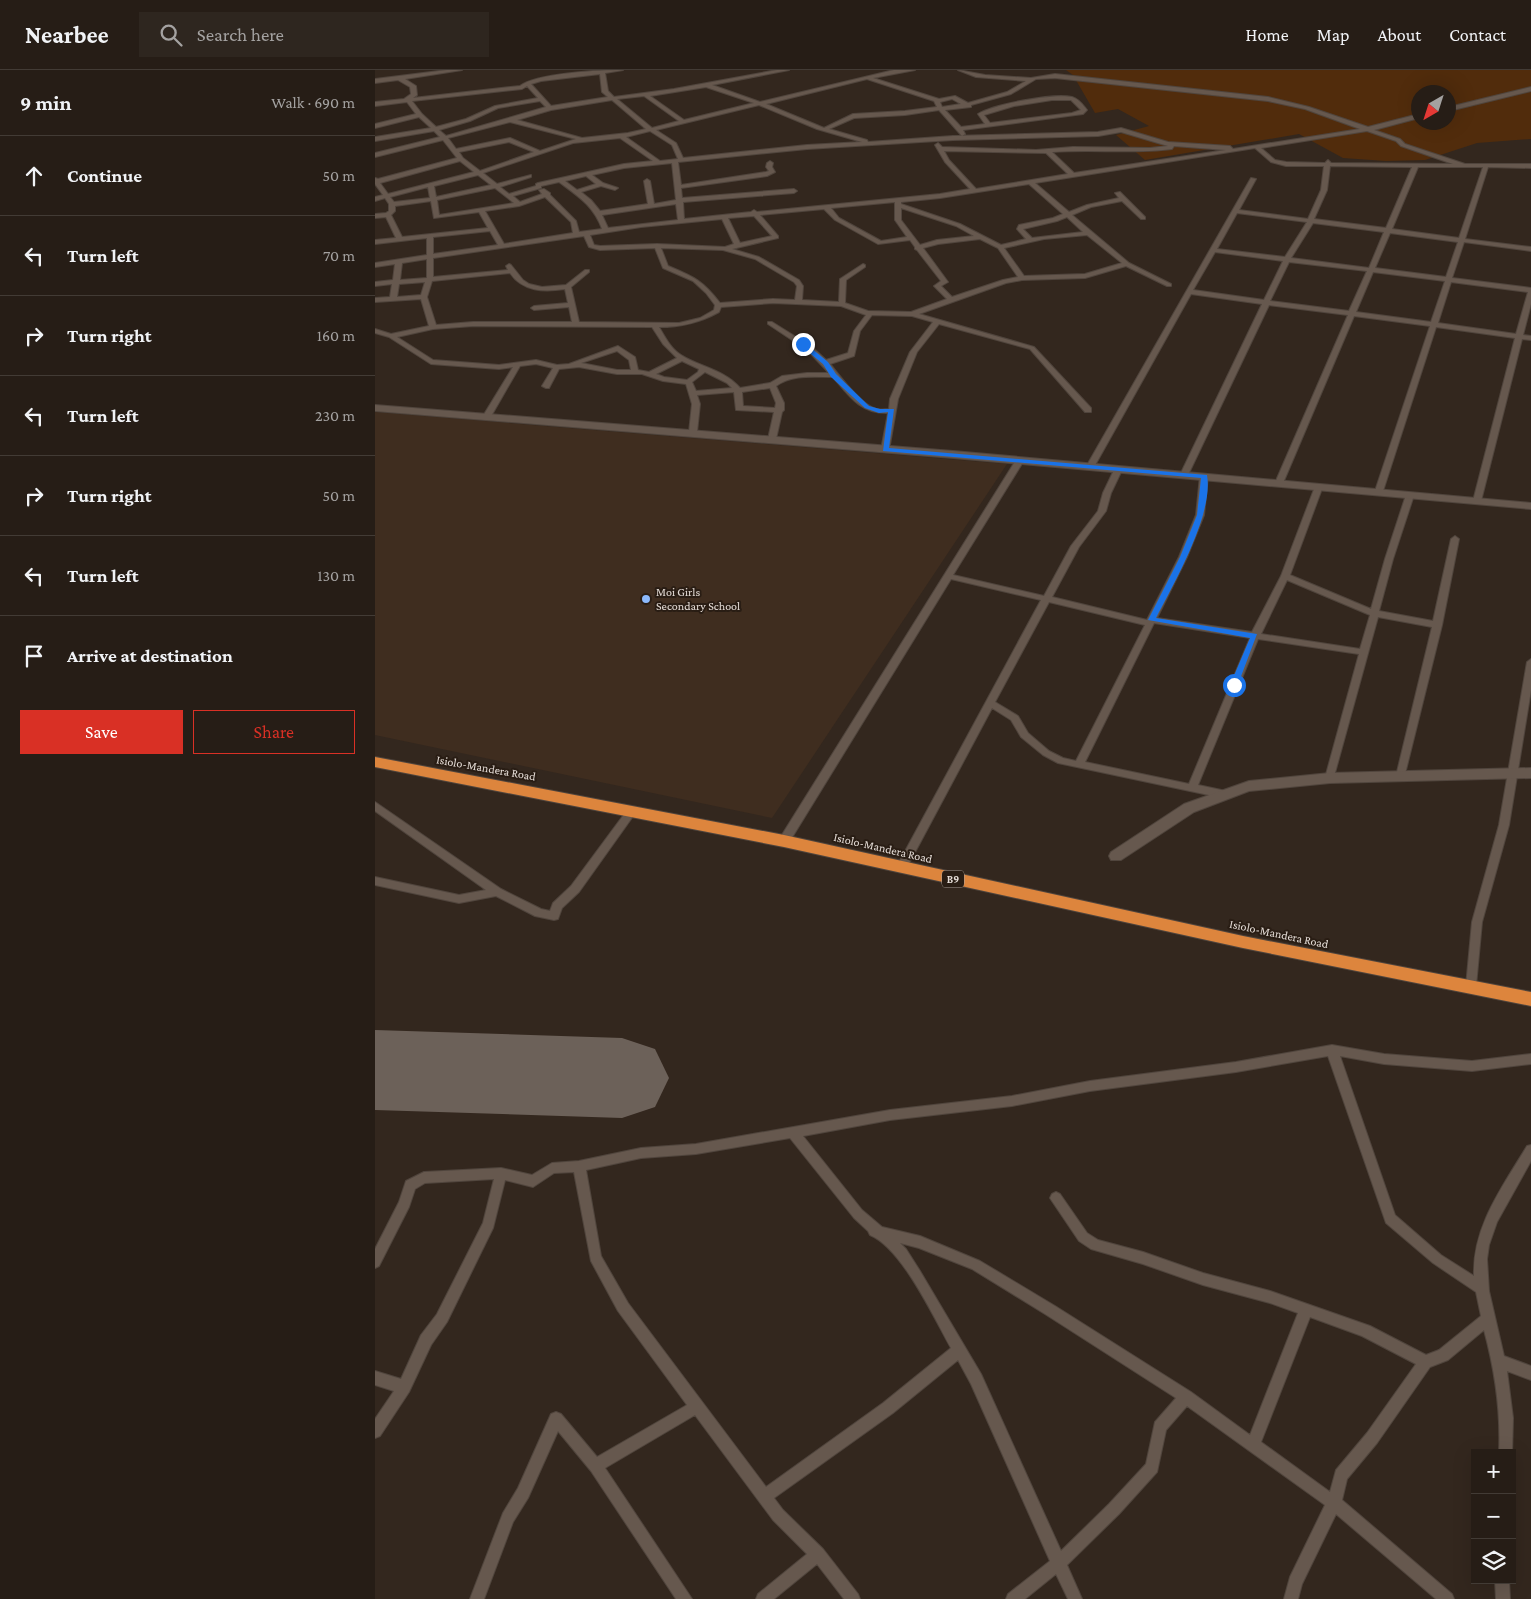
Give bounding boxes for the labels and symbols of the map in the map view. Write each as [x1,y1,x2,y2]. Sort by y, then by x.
north arrow [1411,85,1456,130]
route end [792,333,815,356]
place label: Moi Girls Secondary School [656,585,740,613]
marker: Moi Girls Secondary School [640,593,652,605]
route start [1223,674,1246,697]
street label: Isiolo-Mandera Road [435,752,538,784]
street label: Isiolo-Mandera Road [832,830,934,866]
road number: B9 [942,871,964,888]
street label: Isiolo-Mandera Road [1228,917,1330,951]

